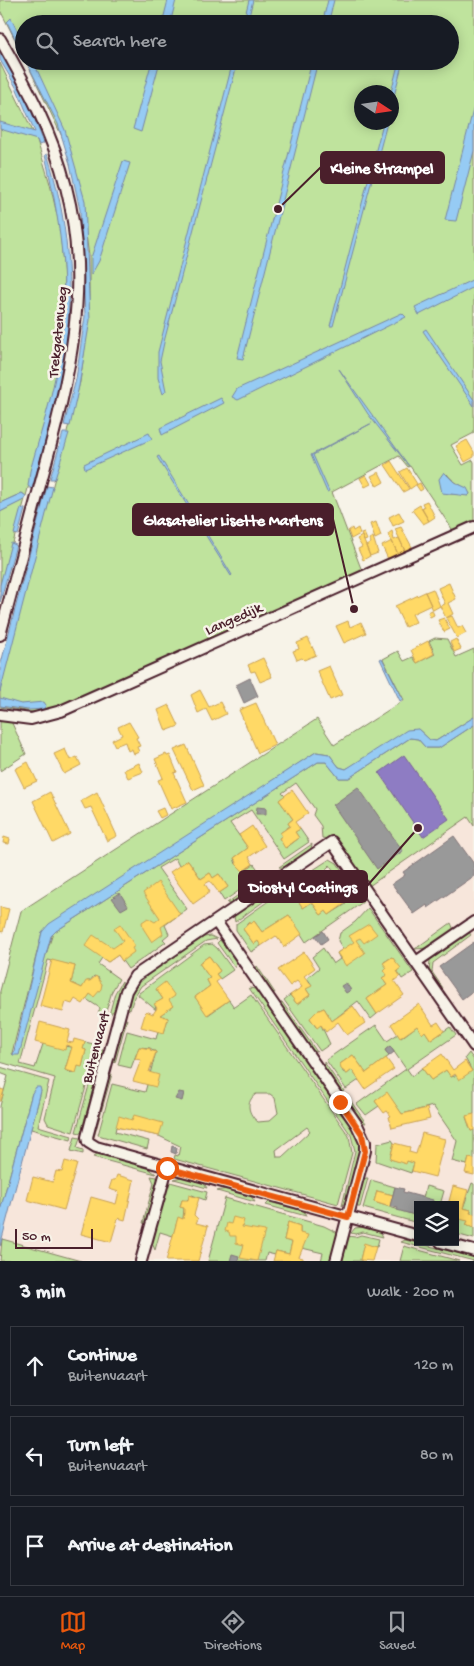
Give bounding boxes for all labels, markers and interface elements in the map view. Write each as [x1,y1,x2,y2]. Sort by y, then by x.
search box [15,15,459,70]
icon: search [33,29,61,57]
text: Search here [73,31,167,54]
north arrow [354,85,399,130]
callout: Kleine Strampel [321,152,444,183]
text: Kleine Strampel [329,161,434,180]
street label: Trekgatenweg [45,286,73,380]
callout: Glasatelier Lisette Martens [133,504,333,535]
text: Glasatelier Lisette Martens [143,513,324,532]
street label: Langedijk [203,599,266,640]
callout: Diostyl Coatings [239,871,367,902]
text: Diostyl Coatings [247,880,358,899]
street label: Buitenvaart [78,1008,116,1086]
route end [329,1091,352,1114]
route start [156,1157,179,1180]
map controls [414,1201,459,1246]
button: layers [414,1201,459,1246]
scale bar [15,1226,92,1249]
text: 50 m [22,1229,51,1246]
text: 3 min [20,1281,65,1306]
text: Walk · 200 m [367,1284,454,1303]
text: Continue [68,1345,137,1368]
icon: ahead [21,1352,49,1380]
text: 120 m [414,1357,453,1376]
text: Buitenvaart [68,1368,147,1387]
text: Turn left [68,1435,132,1458]
icon: left [21,1442,49,1470]
text: 80 m [420,1447,453,1466]
text: Buitenvaart [68,1458,147,1477]
icon: arrive [21,1532,49,1560]
text: Arrive at destination [68,1535,232,1558]
tab: Map [59,1608,87,1655]
tab: Directions [205,1608,262,1655]
tab: Saved [379,1608,415,1655]

